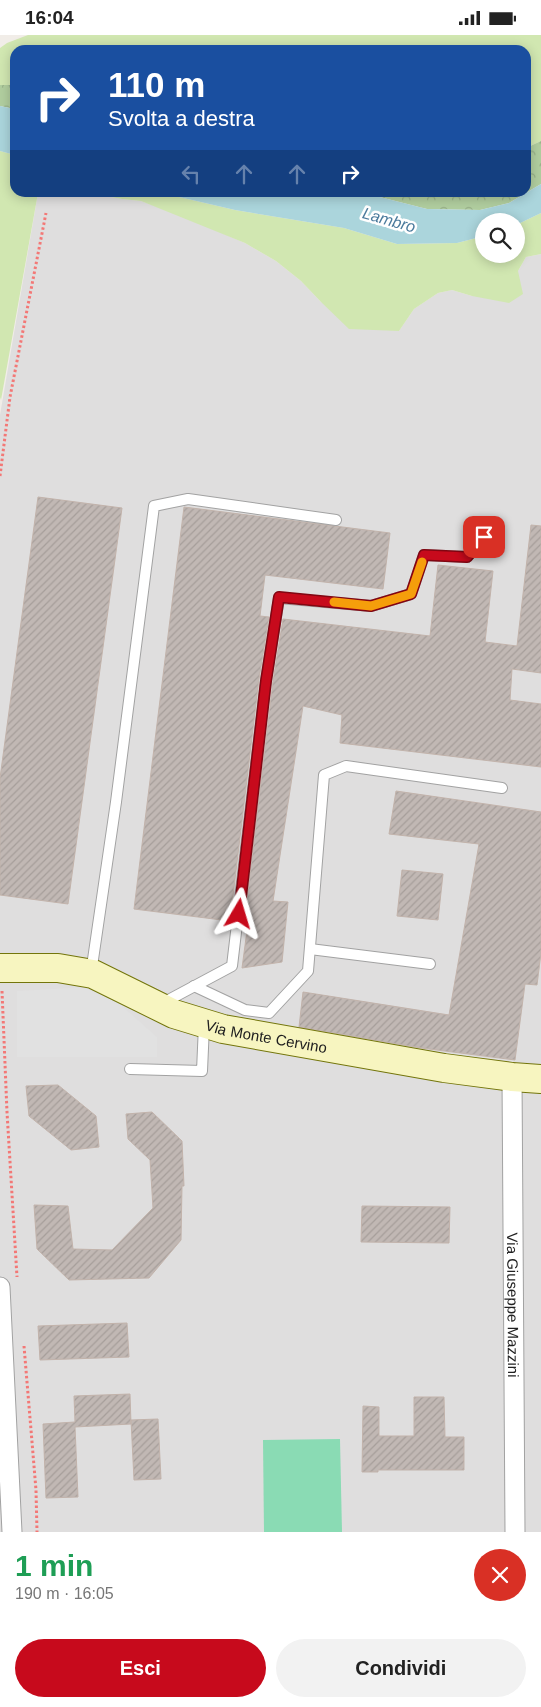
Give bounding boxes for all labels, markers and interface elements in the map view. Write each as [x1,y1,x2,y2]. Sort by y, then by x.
text: 16:04 [25,7,74,28]
icon: right [25,65,90,130]
text: 110 m [108,65,205,104]
text: Svolta a destra [108,106,255,131]
icon: left [177,160,205,188]
icon: ahead [230,160,258,188]
icon: ahead [283,160,311,188]
icon: right [336,160,364,188]
water label: Lambro [361,204,418,236]
map controls [475,213,525,263]
button: search [475,213,525,263]
pin [463,516,505,558]
icon: arrive [470,523,498,551]
position arrow [212,887,264,939]
street label: Via Monte Cervino [204,1016,328,1056]
street label: Via Giuseppe Mazzini [505,1233,522,1377]
text: 1 min [15,1549,93,1582]
button: close [474,1549,526,1601]
text: 190 m · 16:05 [15,1585,114,1602]
button: Esci [15,1639,266,1697]
button: Condividi [276,1639,526,1697]

